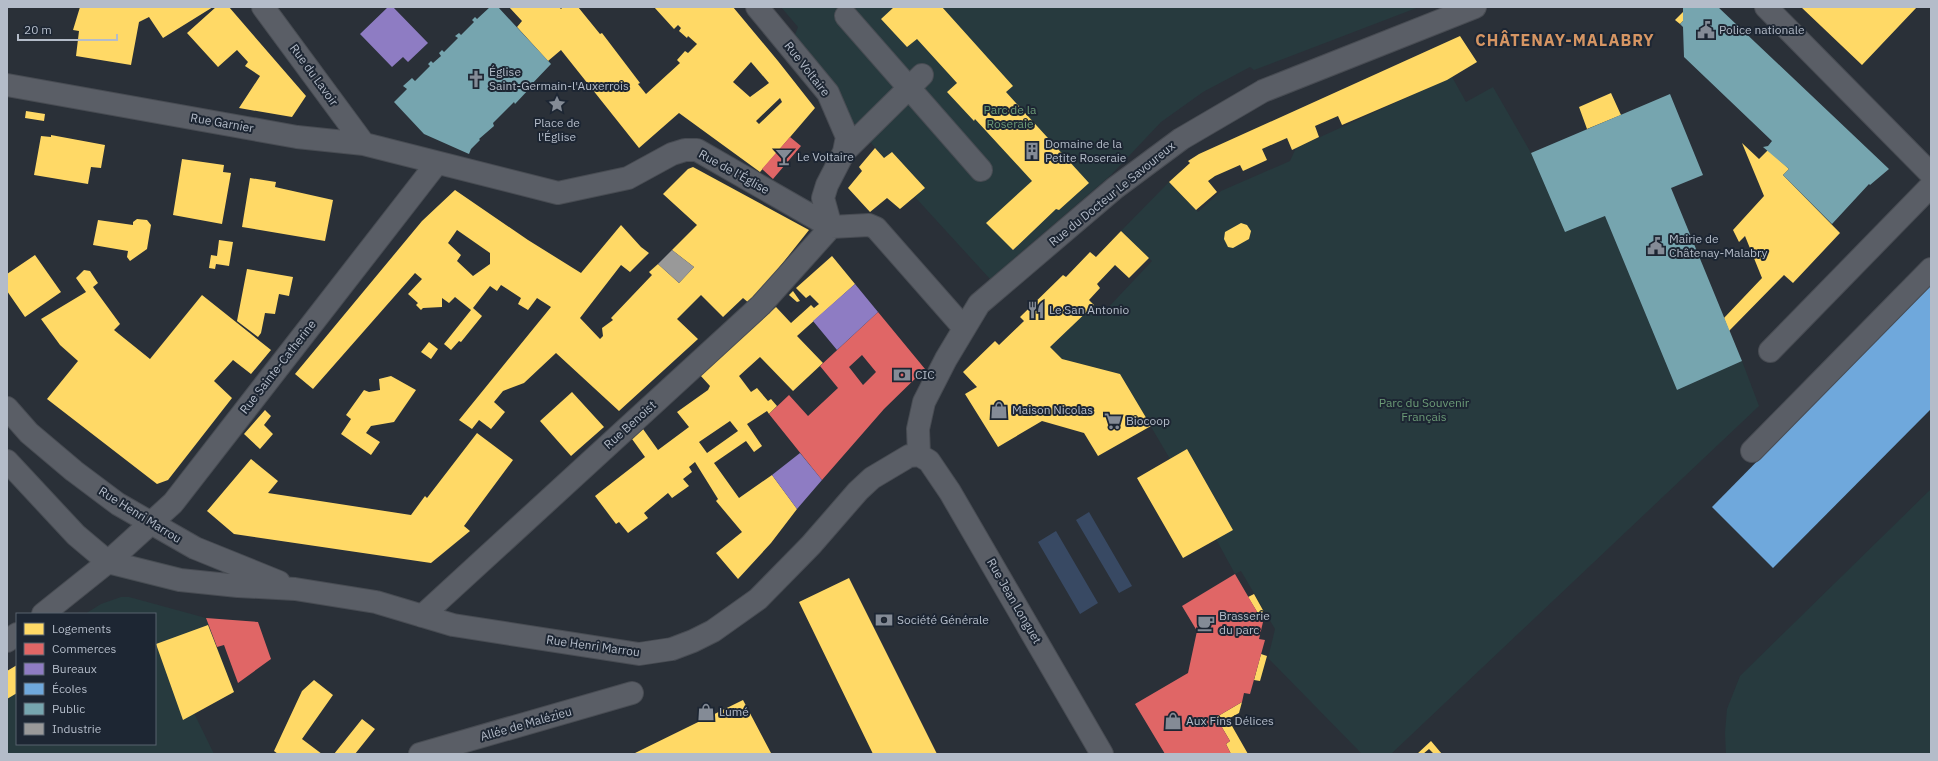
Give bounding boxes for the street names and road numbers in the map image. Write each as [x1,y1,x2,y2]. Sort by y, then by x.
street label: Rue Voltaire [781,38,834,99]
street label: Rue du Lavoir [287,41,342,109]
street label: Rue Garnier [189,110,255,136]
street label: Rue du Docteur Le Savoureux [1046,138,1178,249]
street label: Rue de l'Église [696,146,773,197]
street label: Rue Sainte-Catherine [236,316,319,417]
street label: Rue Benoist [601,397,659,452]
street label: Rue Henri Marrou [96,483,184,546]
street label: Rue Jean Longuet [984,555,1045,646]
street label: Rue Henri Marrou [545,632,641,660]
street label: Allée de Malézieu [478,703,573,744]

